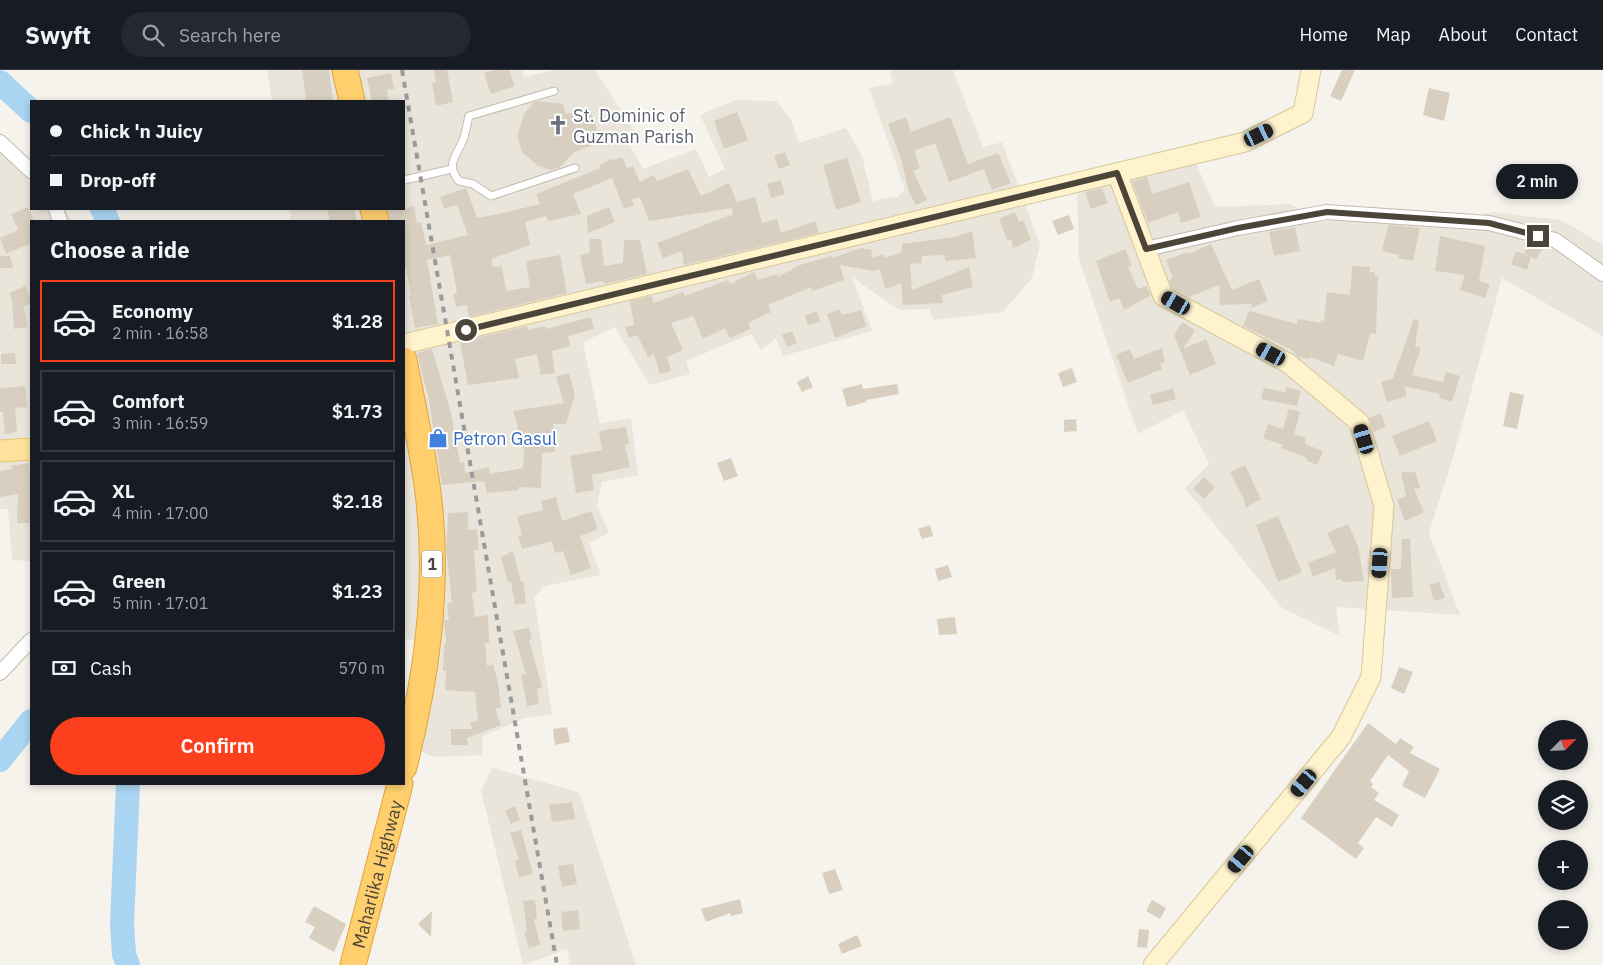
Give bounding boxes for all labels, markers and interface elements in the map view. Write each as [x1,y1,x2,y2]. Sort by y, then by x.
search box [121,12,471,57]
text: Swyft [25,19,91,51]
icon: search [139,21,167,49]
text: Search here [179,23,281,47]
text: Home [1300,23,1348,46]
text: Map [1376,23,1411,46]
text: About [1439,23,1487,46]
text: Contact [1515,23,1578,46]
place label: St. Dominic of Guzman Parish [573,104,694,148]
church icon: St. Dominic of Guzman Parish [547,114,569,136]
text: Chick 'n Juicy [80,119,203,143]
car [1242,122,1275,148]
callout: 2 min [1497,164,1579,198]
text: Drop-off [80,168,156,192]
text: 2 min [1516,171,1558,191]
route end [1527,225,1549,247]
text: Choose a ride [50,235,190,264]
car [1159,289,1192,317]
icon: car [52,299,97,344]
text: Economy [112,299,193,323]
text: $1.28 [332,309,383,333]
route start [455,319,477,341]
text: 2 min · 16:58 [112,323,208,343]
car [1254,340,1287,368]
icon: car [52,389,97,434]
text: Comfort [112,389,185,413]
text: $1.73 [332,399,383,423]
text: 3 min · 16:59 [112,413,208,433]
car [1352,422,1375,456]
shop icon: Petron Gasul [427,427,449,449]
place label: Petron Gasul [453,427,557,450]
icon: car [52,479,97,524]
text: XL [112,479,135,503]
text: $2.18 [332,489,383,513]
text: 4 min · 17:00 [112,503,208,523]
car [1371,548,1388,578]
road number: 1 [422,550,442,578]
icon: car [52,569,97,614]
text: Green [112,569,166,593]
text: $1.23 [332,579,383,603]
text: 5 min · 17:01 [112,593,208,613]
icon: cash [50,654,78,682]
text: Cash [90,656,132,680]
text: 570 m [338,658,385,678]
button: Confirm [50,717,385,775]
north arrow [1538,720,1588,770]
map controls [1538,720,1588,950]
car [1288,767,1319,799]
button: layers [1538,780,1588,830]
street label: Maharlika Highway [346,797,407,951]
button: + [1538,840,1588,890]
car [1225,843,1256,875]
button: − [1538,900,1588,950]

